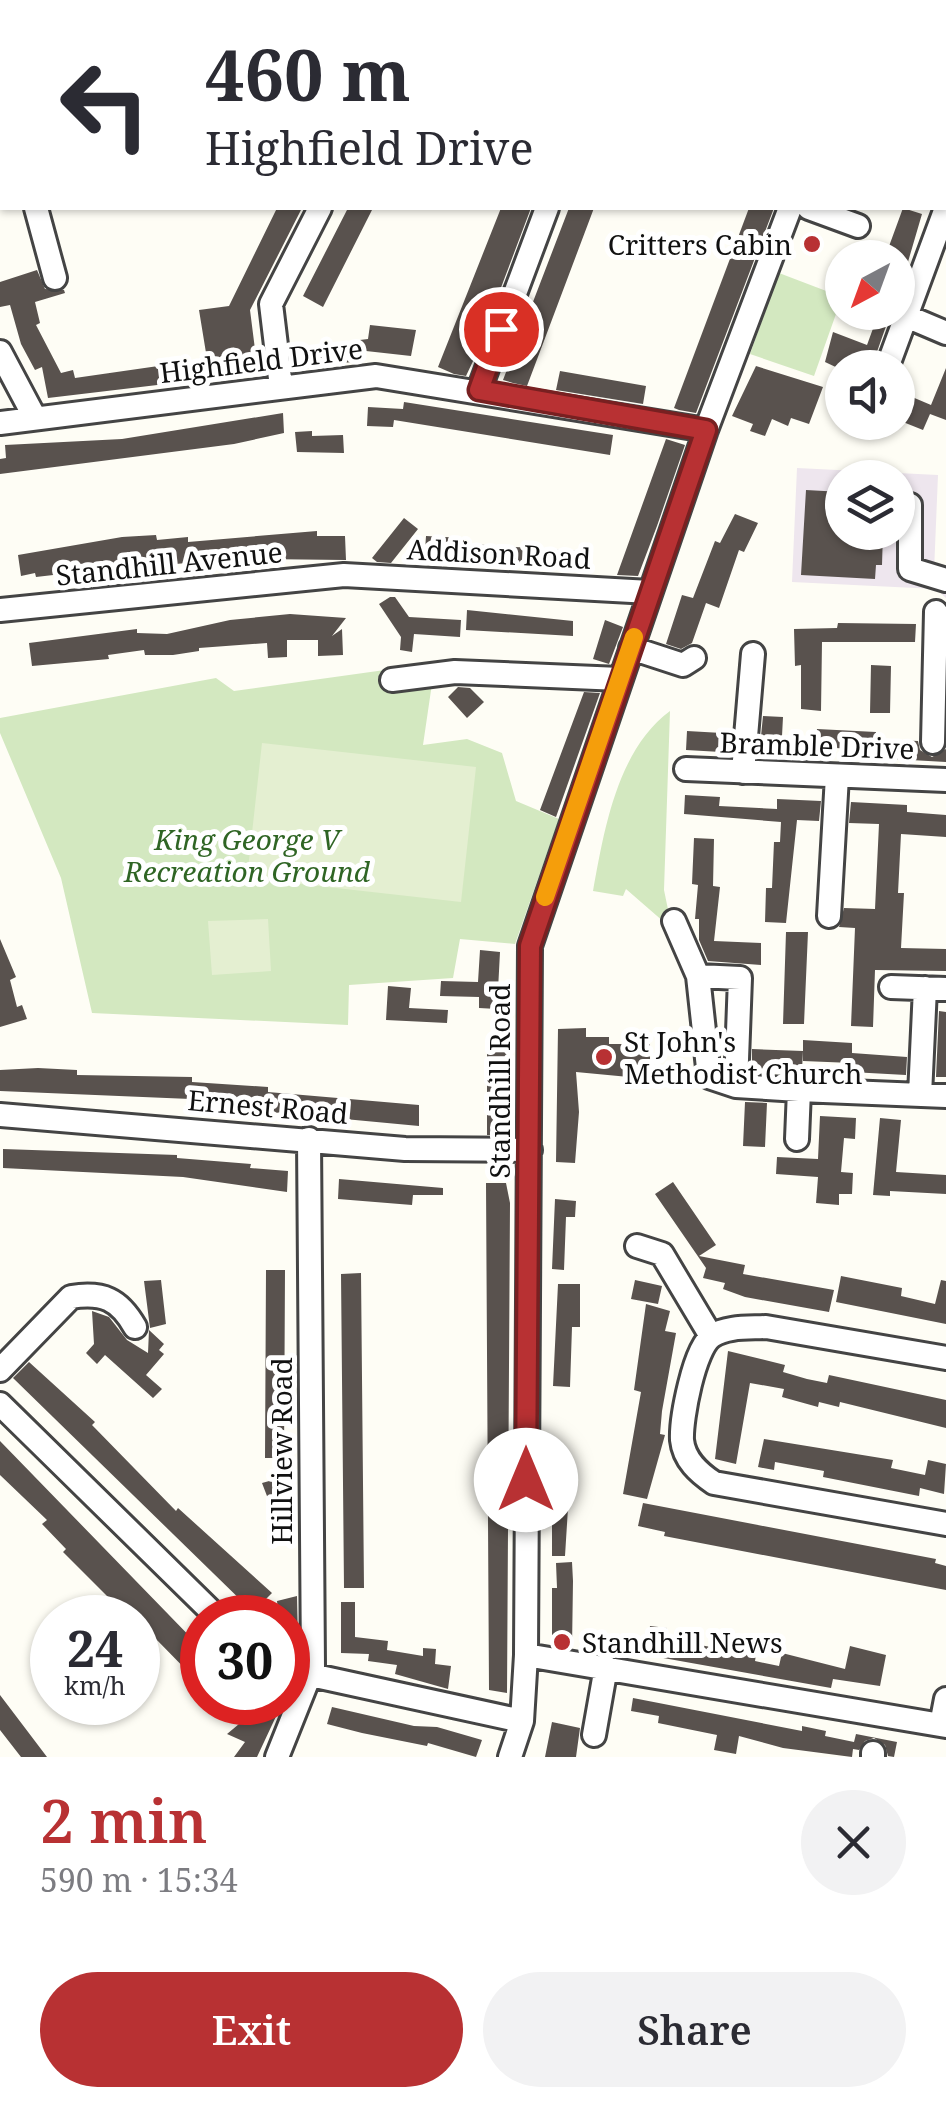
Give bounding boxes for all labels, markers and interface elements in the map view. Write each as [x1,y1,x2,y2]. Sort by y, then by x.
text: 460 m [205,26,411,122]
icon: left [40,40,170,170]
text: Highfield Drive [205,117,534,178]
place label: Critters Cabin [608,225,792,263]
marker: Critters Cabin [801,233,823,255]
north arrow [825,240,915,330]
map controls [825,240,915,550]
pin [459,287,544,372]
icon: arrive [474,302,529,357]
street label: Highfield Drive [157,329,365,391]
button: sound [825,350,915,440]
button: layers [825,460,915,550]
street label: Addison Road [406,529,592,577]
street label: Standhill Avenue [54,532,284,594]
street label: Bramble Drive [719,723,915,767]
park label: King George V Recreation Ground [123,820,371,890]
street label: Standhill Road [480,984,518,1178]
place label: St John's Methodist Church [624,1022,862,1092]
marker: St John's Methodist Church [593,1046,615,1068]
street label: Ernest Road [186,1080,350,1132]
street label: Hillview Road [262,1357,300,1545]
position arrow [474,1428,578,1532]
speed limit sign: 30 [180,1595,310,1725]
text: 24 [67,1614,123,1682]
place label: Standhill News [582,1623,783,1661]
marker: Standhill News [551,1631,573,1653]
text: km/h [64,1668,126,1702]
text: 2 min [40,1779,208,1861]
button: close [801,1790,906,1895]
text: 590 m · 15:34 [40,1858,238,1901]
button: Exit [40,1972,463,2087]
button: Share [483,1972,906,2087]

